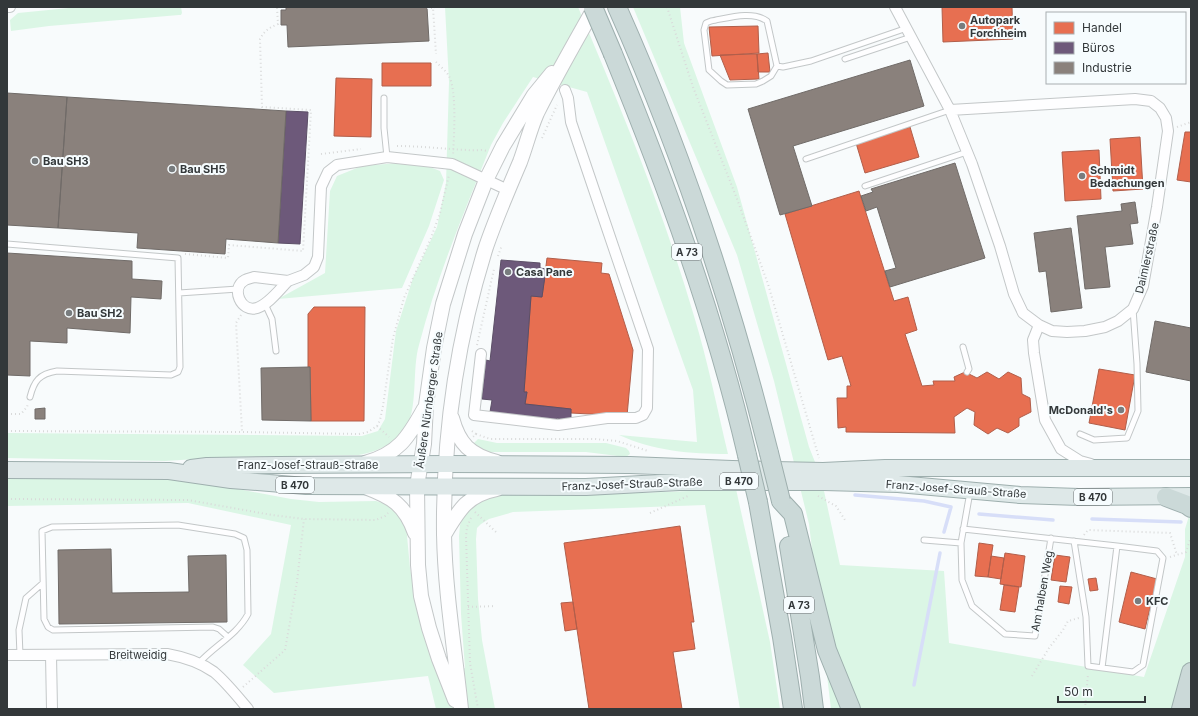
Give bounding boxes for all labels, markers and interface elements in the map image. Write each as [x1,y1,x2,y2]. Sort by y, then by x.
legend [1046,12,1186,84]
place label: Autopark Forchheim [970,13,1027,40]
text: Handel [1082,20,1122,35]
marker: Autopark Forchheim [957,21,967,31]
text: Büros [1082,40,1115,55]
text: Industrie [1082,60,1132,75]
place label: Bau SH3 [43,154,89,168]
marker: Bau SH3 [30,156,40,166]
place label: Bau SH5 [180,162,226,176]
place label: Schmidt Bedachungen [1090,163,1165,190]
marker: Bau SH5 [167,164,177,174]
marker: Schmidt Bedachungen [1077,171,1087,181]
street label: Daimlerstraße [1132,221,1162,295]
road number: A 73 [672,244,702,260]
place label: Casa Pane [516,265,573,279]
marker: Casa Pane [503,267,513,277]
place label: Bau SH2 [77,306,123,320]
marker: Bau SH2 [64,308,74,318]
street label: Äußere Nürnberger Straße [412,331,446,469]
place label: McDonald's [1049,403,1113,417]
marker: McDonald's [1116,405,1126,415]
street label: Franz-Josef-Strauß-Straße [237,458,379,472]
road number: B 470 [720,473,758,489]
street label: Franz-Josef-Strauß-Straße [561,475,703,493]
road number: B 470 [276,477,314,493]
street label: Franz-Josef-Strauß-Straße [885,477,1027,501]
road number: B 470 [1074,489,1112,505]
street label: Am halben Weg [1028,549,1056,633]
place label: KFC [1146,594,1169,608]
marker: KFC [1133,596,1143,606]
road number: A 73 [784,597,814,613]
street label: Breitweidig [109,648,167,662]
scale bar [1058,678,1145,704]
text: 50 m [1064,684,1093,699]

